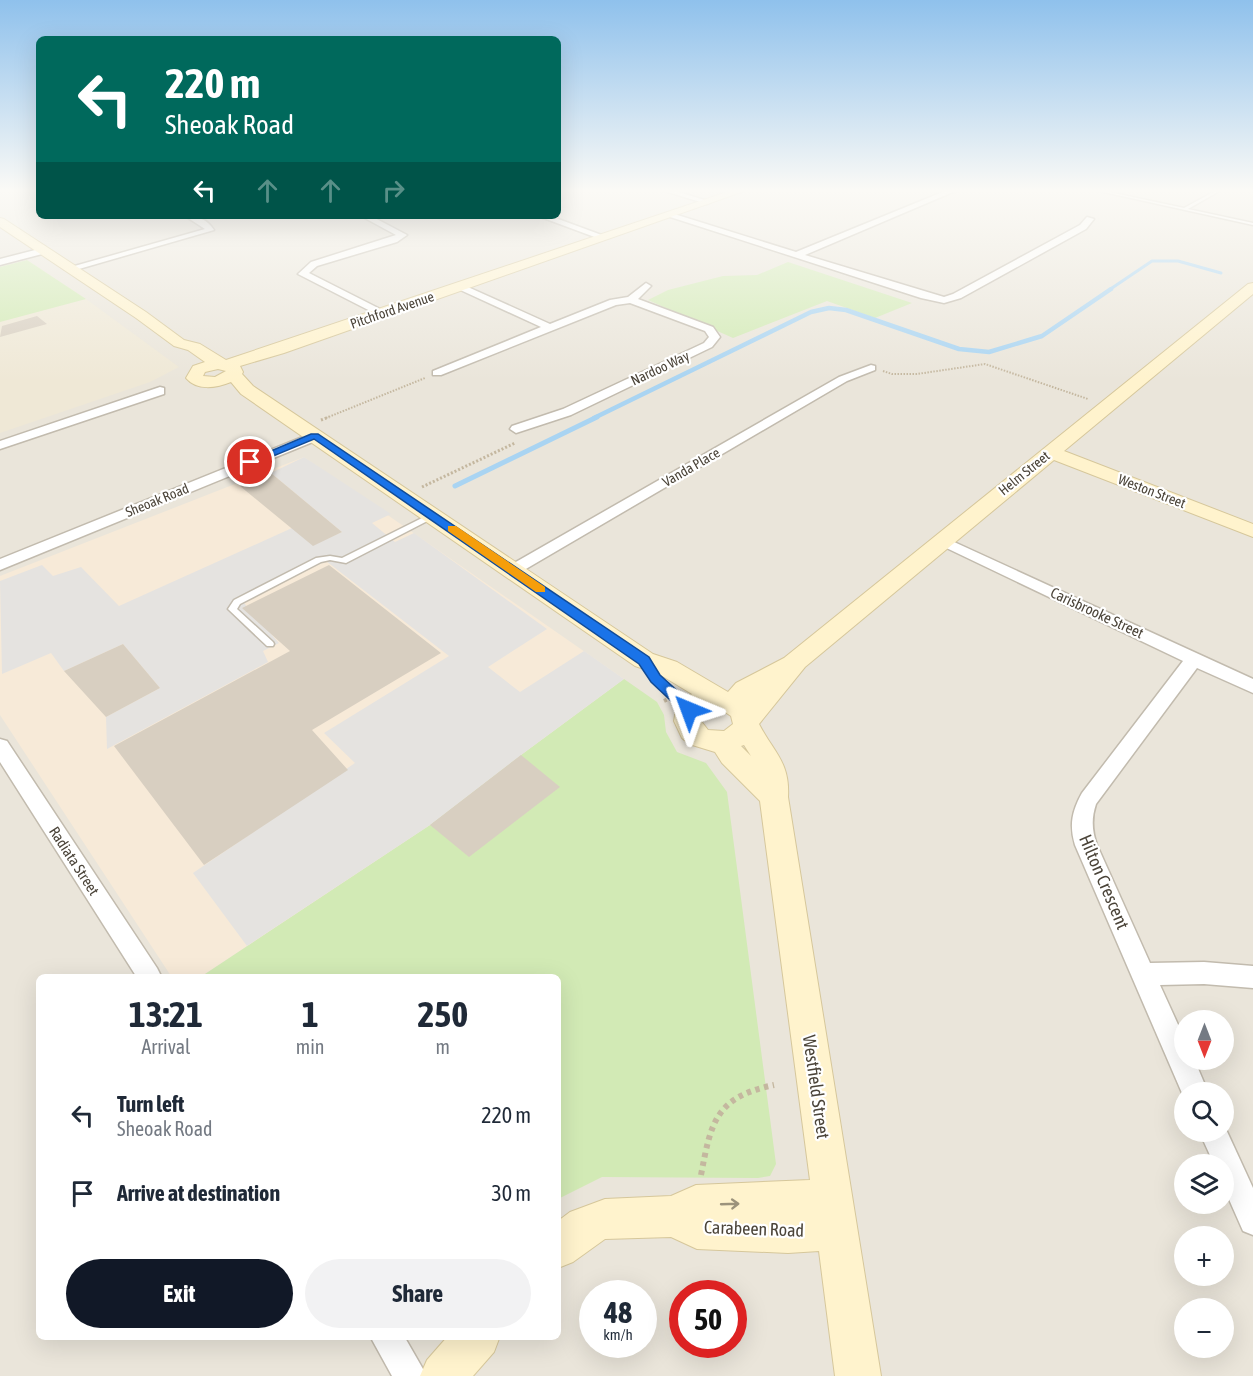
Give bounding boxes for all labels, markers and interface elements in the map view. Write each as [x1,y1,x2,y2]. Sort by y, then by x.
text: 220 m [165,59,260,107]
icon: left [66,60,144,138]
text: Sheoak Road [165,109,294,140]
icon: left [188,174,221,207]
icon: ahead [251,174,284,207]
icon: ahead [314,174,347,207]
icon: right [377,174,410,207]
street label: Pitchford Avenue [348,288,436,332]
street label: Nardoo Way [628,347,692,388]
pin [224,436,275,487]
street label: Vanda Place [660,444,722,490]
icon: arrive [233,445,266,478]
street label: Helm Street [995,448,1053,498]
street label: Weston Street [1116,471,1188,511]
street label: Sheoak Road [123,480,191,520]
street label: Carisbrooke Street [1048,584,1146,642]
position arrow [657,678,721,742]
street label: Radiata Street [46,823,103,898]
street label: Hilton Crescent [1075,831,1134,932]
text: 13:21 [129,993,203,1035]
text: 1 [302,993,319,1035]
text: 250 [417,993,468,1035]
north arrow [1174,1010,1234,1070]
map controls [1174,1010,1234,1358]
street label: Westfield Street [799,1034,834,1140]
text: Arrival [141,1035,190,1058]
text: min [296,1035,325,1058]
text: m [436,1035,450,1058]
button: search [1174,1082,1234,1142]
text: Turn left [117,1091,184,1117]
icon: left [66,1099,99,1132]
text: 220 m [481,1102,531,1128]
text: Sheoak Road [117,1117,213,1140]
button: layers [1174,1154,1234,1214]
icon: arrive [66,1177,99,1210]
text: Arrive at destination [117,1180,280,1206]
text: 30 m [491,1180,531,1206]
one-way arrow [719,1198,739,1209]
street label: Carabeen Road [704,1216,804,1241]
button: + [1174,1226,1234,1286]
button: Exit [66,1259,293,1328]
button: Share [305,1259,531,1328]
speed limit sign: 50 [669,1280,747,1358]
text: 48 [604,1295,632,1329]
button: − [1174,1298,1234,1358]
text: km/h [603,1326,633,1343]

